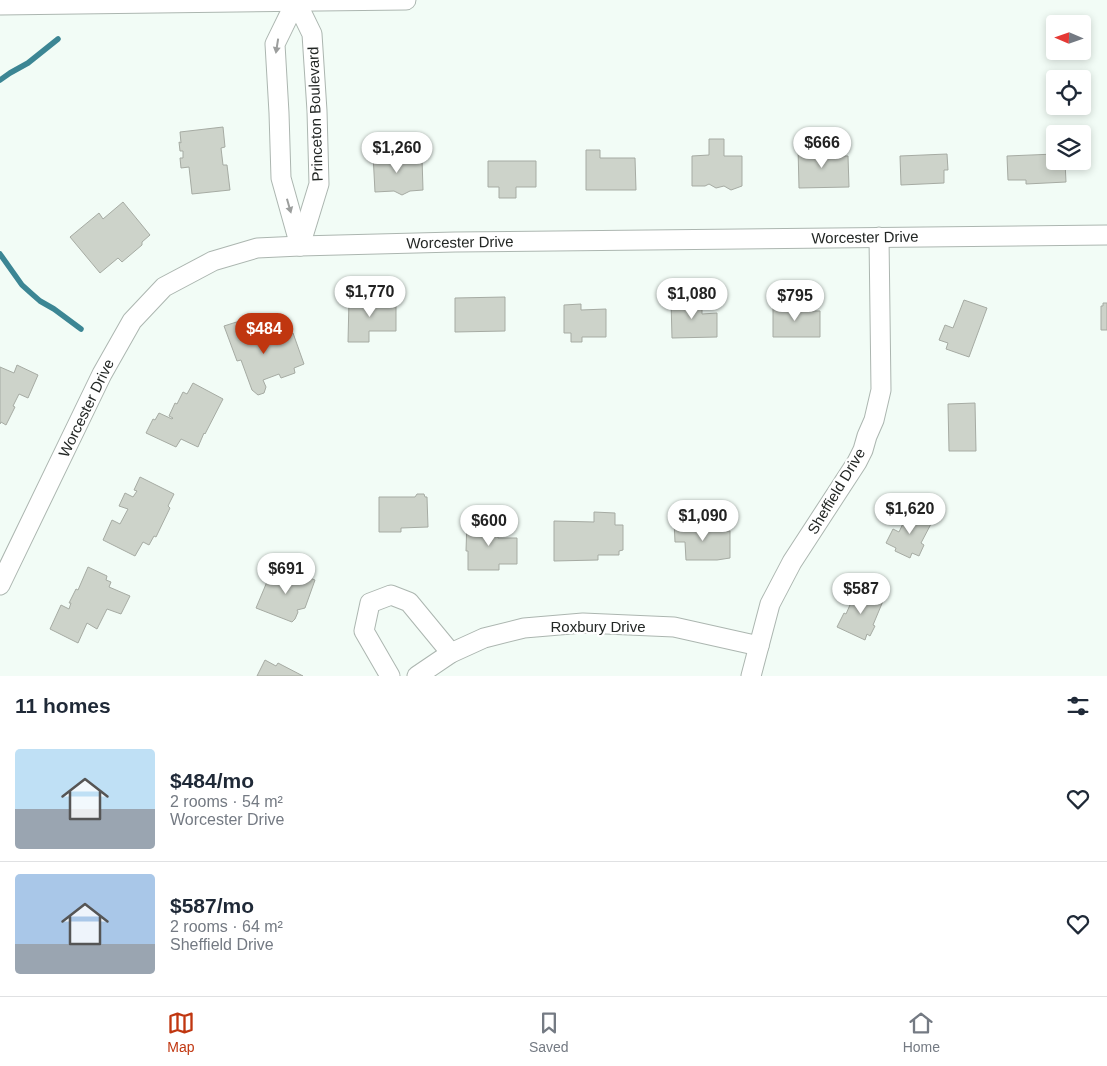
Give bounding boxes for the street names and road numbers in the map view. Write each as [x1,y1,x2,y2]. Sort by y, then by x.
street label: Princeton Boulevard [304,46,326,182]
street label: Worcester Drive [811,228,919,246]
street label: Worcester Drive [406,233,514,251]
street label: Worcester Drive [55,356,117,460]
street label: Sheffield Drive [804,445,868,537]
street label: Roxbury Drive [550,618,646,635]

